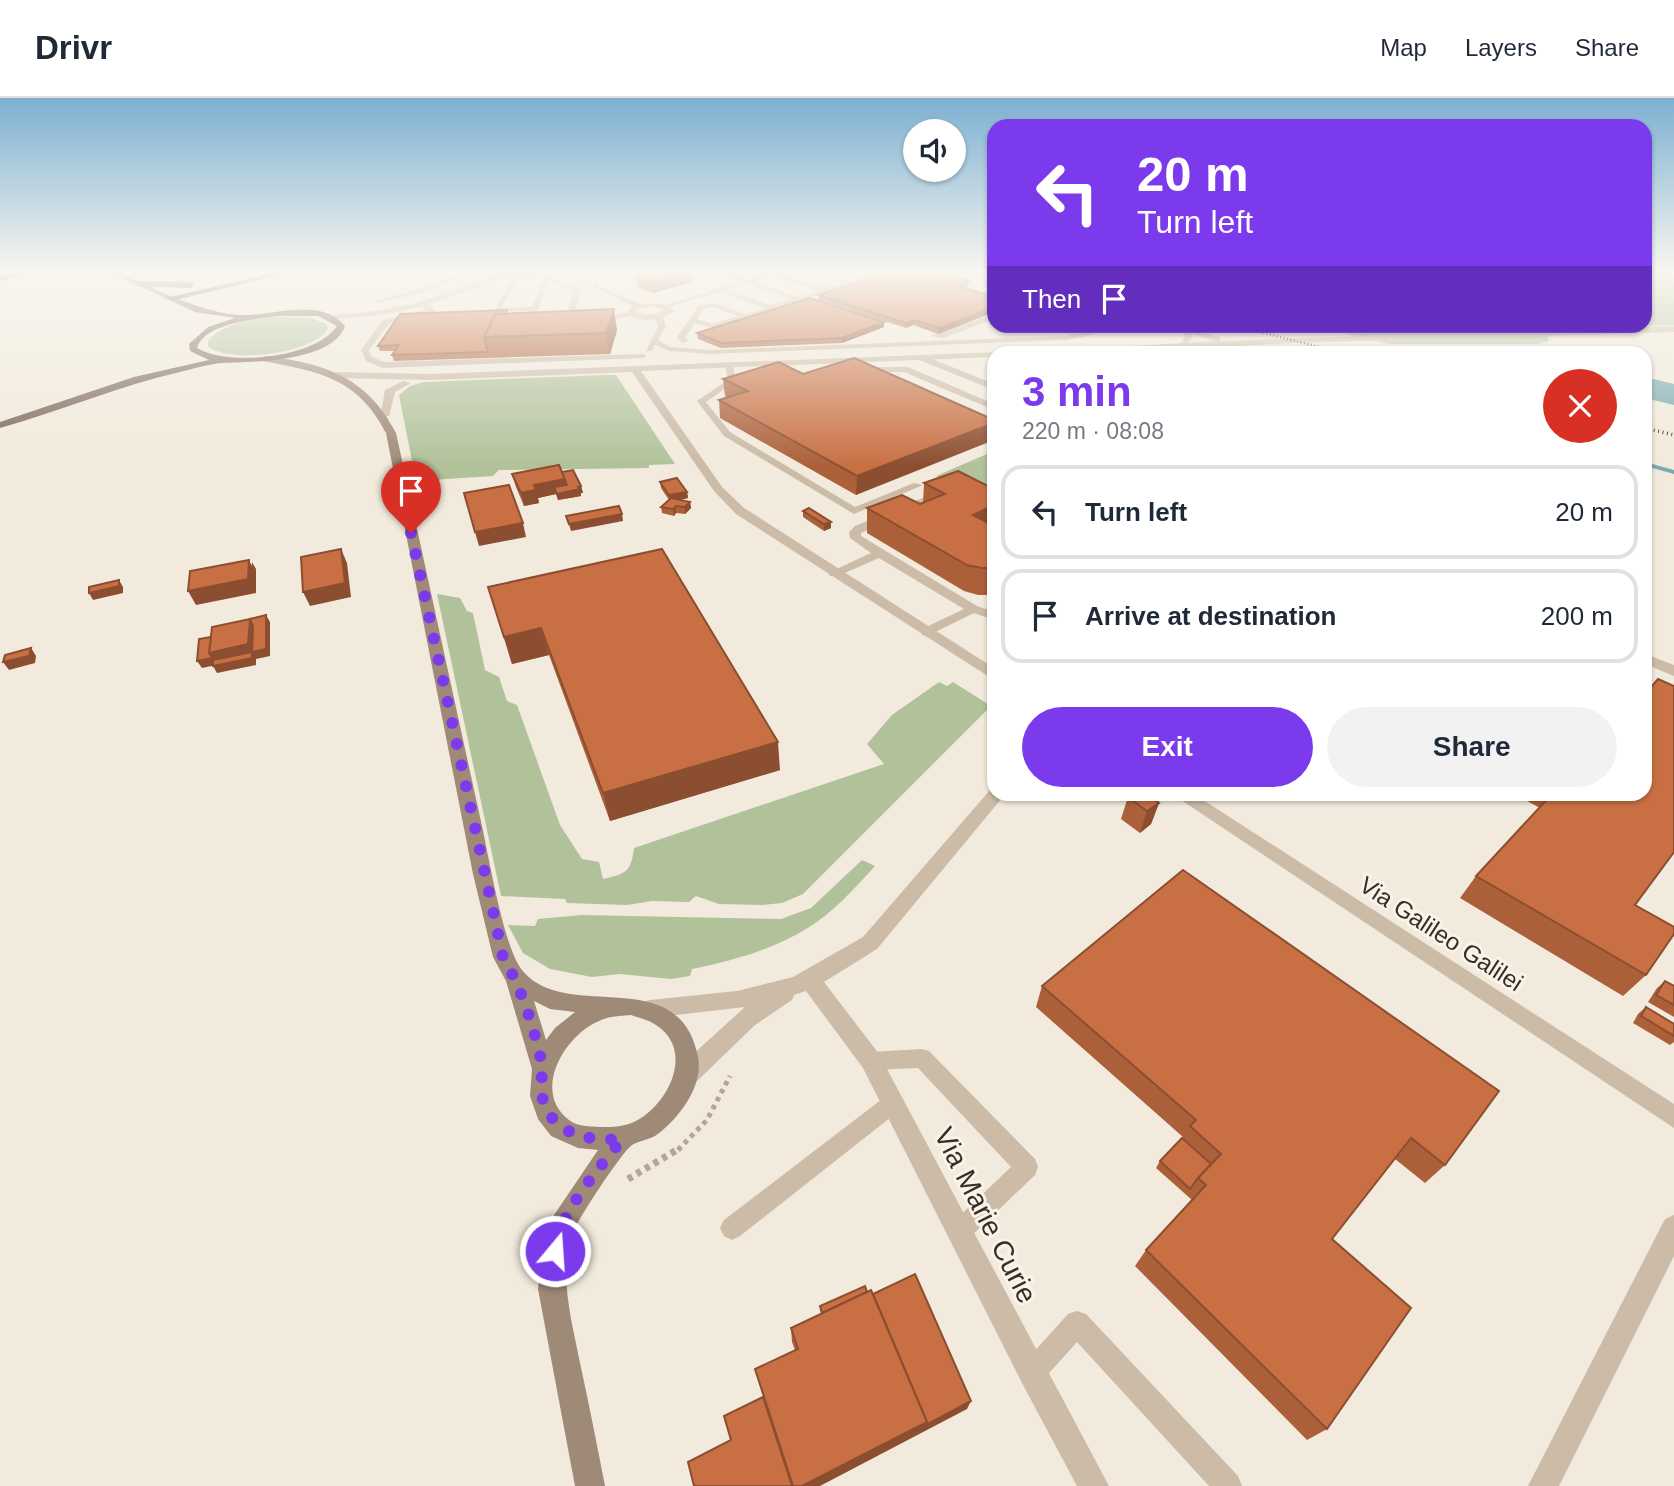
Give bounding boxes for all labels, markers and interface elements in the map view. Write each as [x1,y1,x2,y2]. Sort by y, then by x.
text: Drivr [35,29,112,66]
text: Map [1380,34,1427,61]
text: Layers [1465,34,1537,61]
text: Share [1575,34,1639,61]
map controls [903,119,966,182]
button: sound [903,119,966,182]
icon: left [1022,147,1113,238]
text: 20 m [1137,147,1249,201]
text: Turn left [1137,204,1253,240]
icon: arrive [1095,280,1133,318]
text: Then [1022,284,1081,314]
text: 3 min [1022,368,1132,415]
button: close [1543,369,1617,443]
text: 220 m · 08:08 [1022,418,1164,444]
pin [381,461,441,533]
icon: arrive [392,472,430,510]
icon: left [1026,493,1064,531]
text: Turn left [1085,497,1187,527]
text: 20 m [1555,497,1613,527]
icon: arrive [1026,597,1064,635]
text: Arrive at destination [1085,601,1336,631]
text: 200 m [1541,601,1613,631]
button: Exit [1022,707,1313,787]
button: Share [1327,707,1617,787]
street label: Via Galileo Galilei [1355,871,1528,996]
street label: Via Marie Curie [928,1122,1043,1308]
position arrow [518,1214,592,1288]

